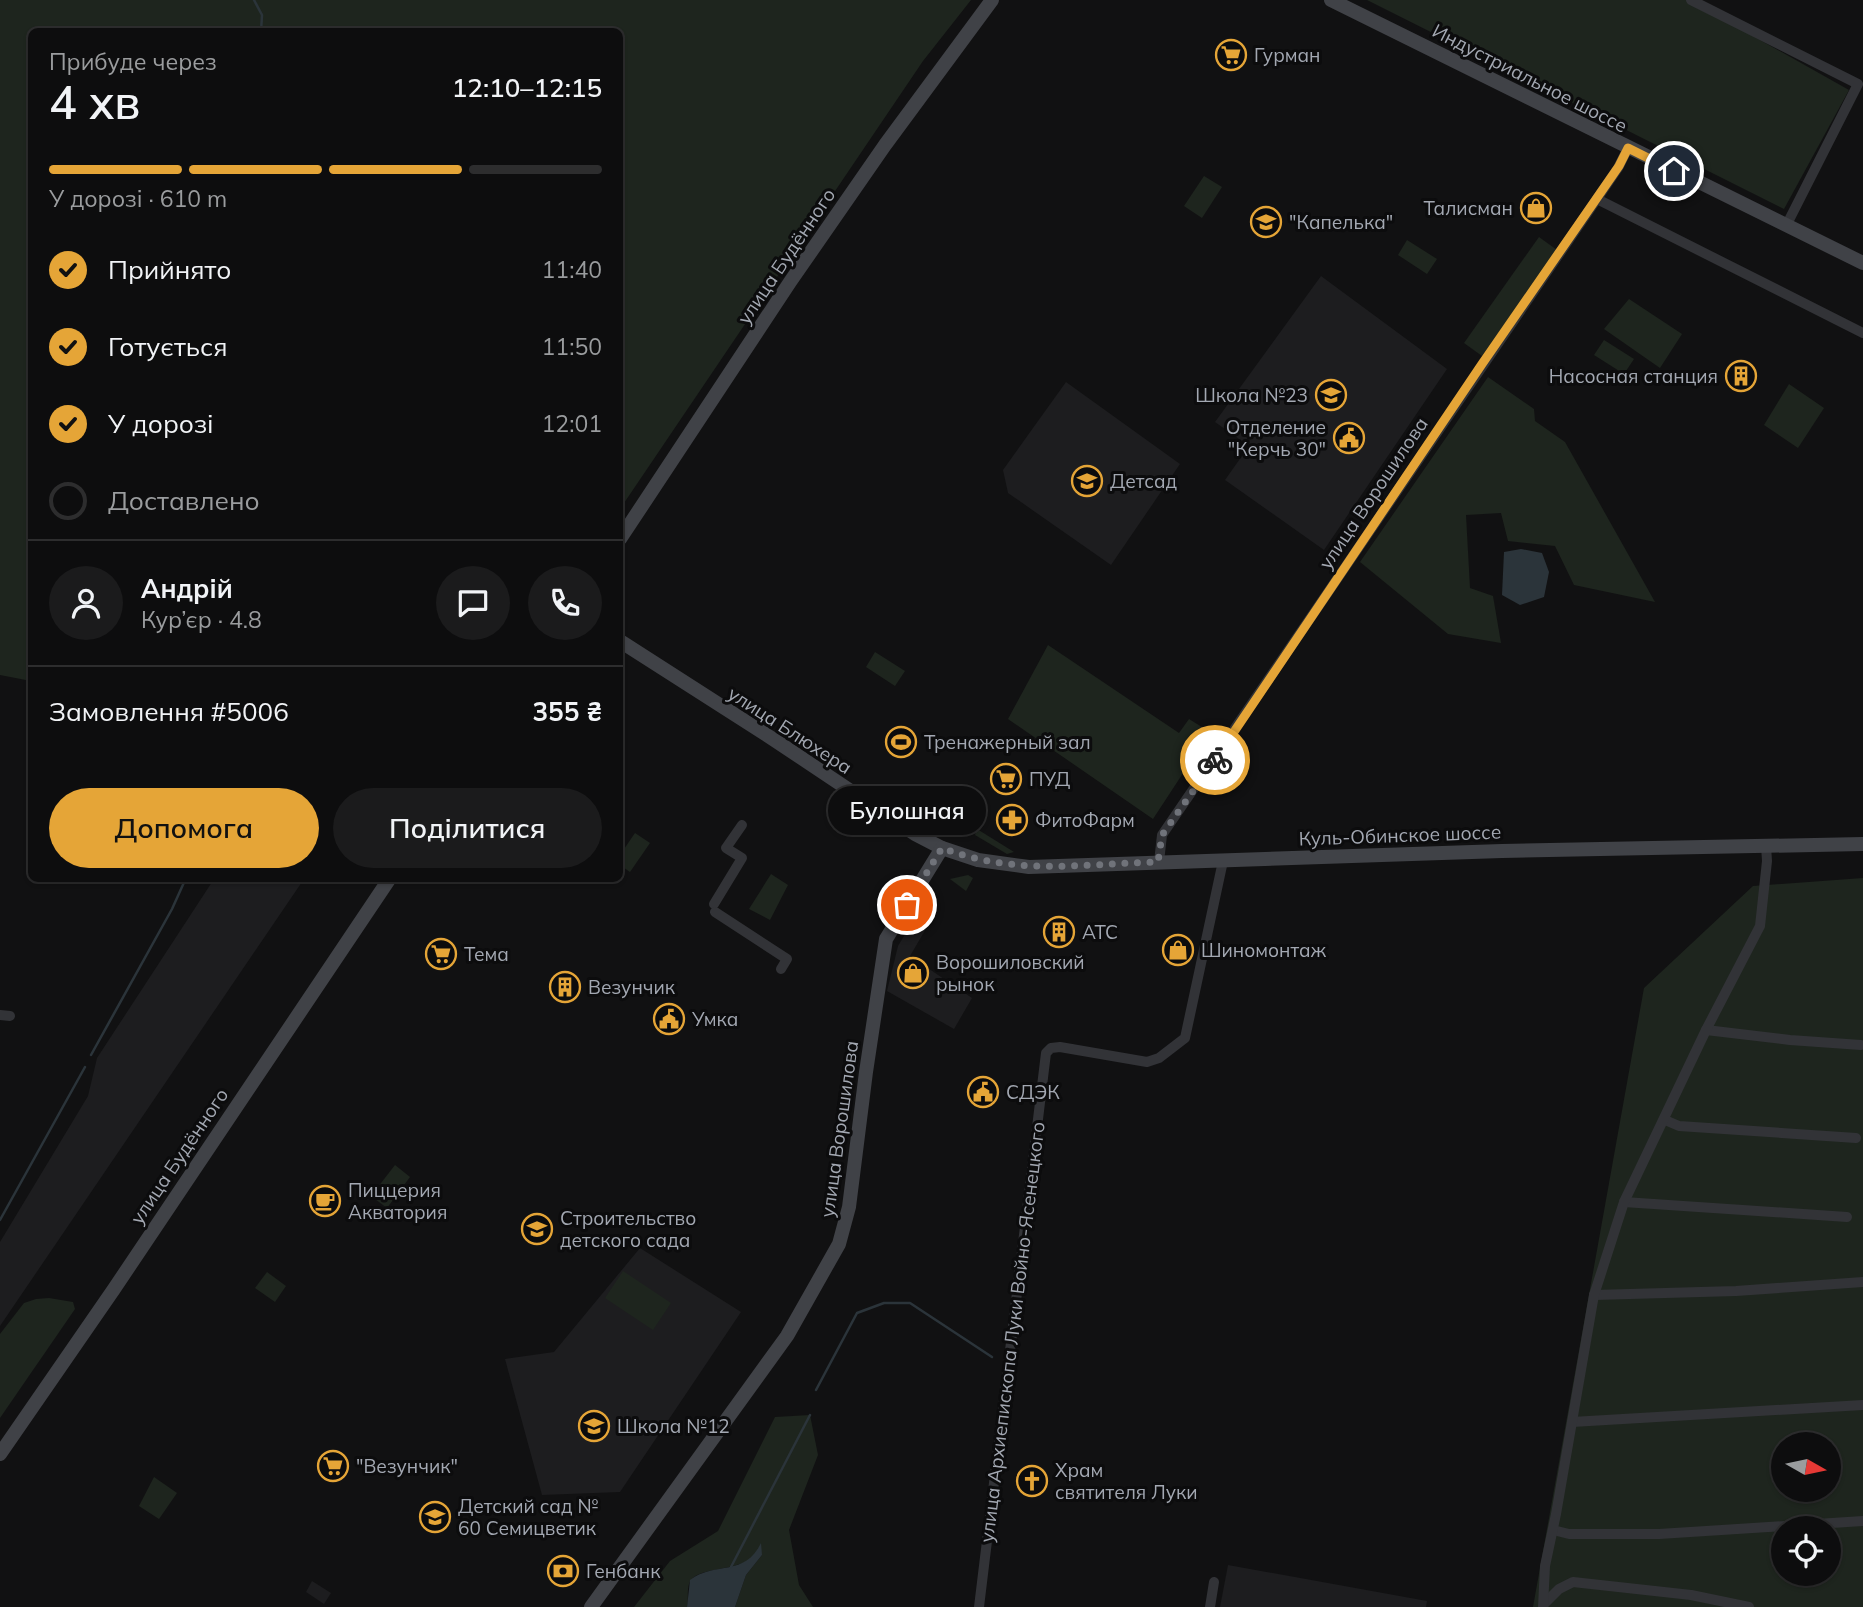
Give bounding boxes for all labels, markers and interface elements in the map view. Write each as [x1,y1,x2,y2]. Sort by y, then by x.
street label: Индустриальное шоссе [1428,18,1632,138]
supermarket icon: Гурман [1214,38,1248,72]
place label: Гурман [1254,43,1320,67]
text: Прибуде через [49,47,217,76]
text: 12:10–12:15 [452,71,602,104]
text: 4 хв [49,73,140,131]
pin [1644,141,1704,201]
icon: home [1655,152,1693,190]
text: У дорозі · 610 m [49,184,227,213]
street label: улица Будённого [732,184,840,328]
shop icon: Талисман [1519,191,1553,225]
place label: Талисман [1424,196,1513,220]
school or university icon: "Капелька" [1249,205,1283,239]
place label: "Капелька" [1289,210,1393,234]
icon: check [49,251,87,289]
text: Прийнято [108,253,231,286]
text: 11:40 [542,255,602,284]
icon: check [49,328,87,366]
text: Готується [108,330,227,363]
text: 11:50 [542,332,602,361]
building icon: Насосная станция [1724,359,1758,393]
place label: Насосная станция [1549,364,1718,388]
school or university icon: Школа №23 [1314,378,1348,412]
place label: Школа №23 [1195,383,1308,407]
icon: check [49,405,87,443]
text: У дорозі [108,407,214,440]
text: 12:01 [542,409,602,438]
street label: улица Ворошилова [1313,412,1433,574]
place label: Отделение "Керчь 30" [1226,415,1326,461]
public building icon: Отделение "Керчь 30" [1332,421,1366,455]
school or university icon: Детсад [1070,464,1104,498]
place label: Детсад [1110,469,1178,493]
text: Доставлено [108,484,260,517]
button: person [49,566,123,640]
button: chat [436,566,510,640]
button: phone [528,566,602,640]
text: Андрій [141,572,233,605]
text: Кур’єр · 4.8 [141,605,262,634]
street label: улица Блюхера [724,681,856,779]
text: Замовлення #5006 [49,695,289,728]
text: 355 ₴ [532,695,602,728]
sports icon: Тренажерный зал [884,725,918,759]
courier [1180,725,1250,795]
place label: Тренажерный зал [924,730,1091,754]
icon: bike [1196,741,1234,779]
supermarket icon: ПУД [989,762,1023,796]
place label: ПУД [1029,767,1070,791]
callout: Булошная [828,786,986,835]
button: Допомога [49,788,319,868]
button: Поділитися [333,788,602,868]
text: Булошная [849,796,965,825]
pharmacy icon: ФитоФарм [995,803,1029,837]
place label: ФитоФарм [1035,808,1135,832]
street label: Куль-Обинское шоссе [1298,819,1502,851]
pin [877,875,937,935]
icon: bag [888,886,926,924]
building icon: АТС [1042,915,1076,949]
place label: АТС [1082,920,1118,944]
shop icon: Шиномонтаж [1161,933,1195,967]
supermarket icon: Тема [424,937,458,971]
place label: Шиномонтаж [1201,938,1327,962]
place label: Тема [464,942,509,966]
place label: Ворошиловский рынок [936,950,1085,996]
shop icon: Ворошиловский рынок [896,956,930,990]
building icon: Везунчик [548,970,582,1004]
place label: Везунчик [588,975,676,999]
public building icon: Умка [652,1002,686,1036]
place label: Умка [691,1007,738,1031]
street label: улица Ворошилова [815,1039,863,1219]
public building icon: СДЭК [966,1075,1000,1109]
place label: СДЭК [1006,1080,1060,1104]
street label: улица Будённого [125,1084,233,1228]
street label: улица Архиепископа Луки Войно-Ясенецкого [974,1120,1050,1544]
place label: Пиццерия Акватория [348,1178,447,1224]
cafe icon: Пиццерия Акватория [308,1184,342,1218]
place label: Строительство детского сада [560,1206,696,1252]
school or university icon: Строительство детского сада [520,1212,554,1246]
school or university icon: Школа №12 [577,1409,611,1443]
place label: Школа №12 [617,1414,730,1438]
north arrow [1771,1432,1841,1502]
map controls [1771,1432,1841,1586]
supermarket icon: "Везунчик" [316,1449,350,1483]
place label: "Везунчик" [356,1454,458,1478]
place label: Храм святителя Луки [1055,1458,1198,1504]
church icon: Храм святителя Луки [1015,1464,1049,1498]
place label: Детский сад № 60 Семицветик [458,1494,598,1540]
school or university icon: Детский сад № 60 Семицветик [418,1500,452,1534]
button: locate [1771,1516,1841,1586]
bank icon: Генбанк [546,1554,580,1588]
place label: Генбанк [586,1559,661,1583]

